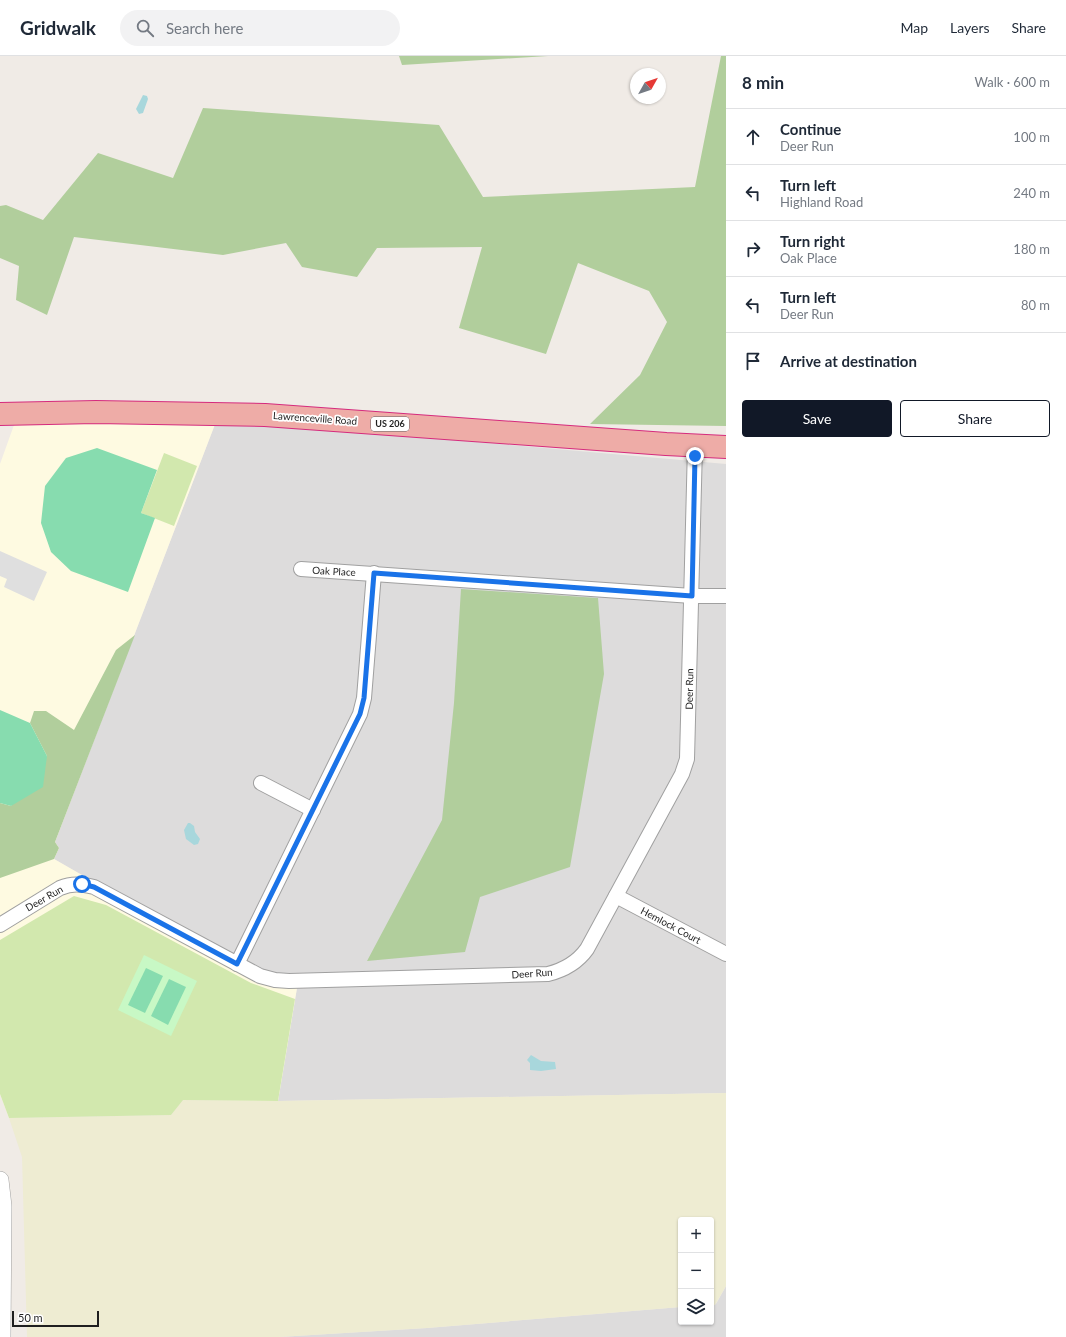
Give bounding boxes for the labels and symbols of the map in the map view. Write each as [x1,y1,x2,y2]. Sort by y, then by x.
north arrow [630,68,666,104]
street label: Lawrenceville Road [272,409,358,427]
road number: US 206 [371,417,409,431]
route end [686,447,704,465]
street label: Oak Place [312,564,356,578]
street label: Deer Run [683,668,695,710]
route start [73,875,91,893]
street label: Deer Run [23,882,65,914]
street label: Hemlock Court [639,904,704,946]
street label: Deer Run [511,966,553,980]
scale bar [12,1309,99,1328]

